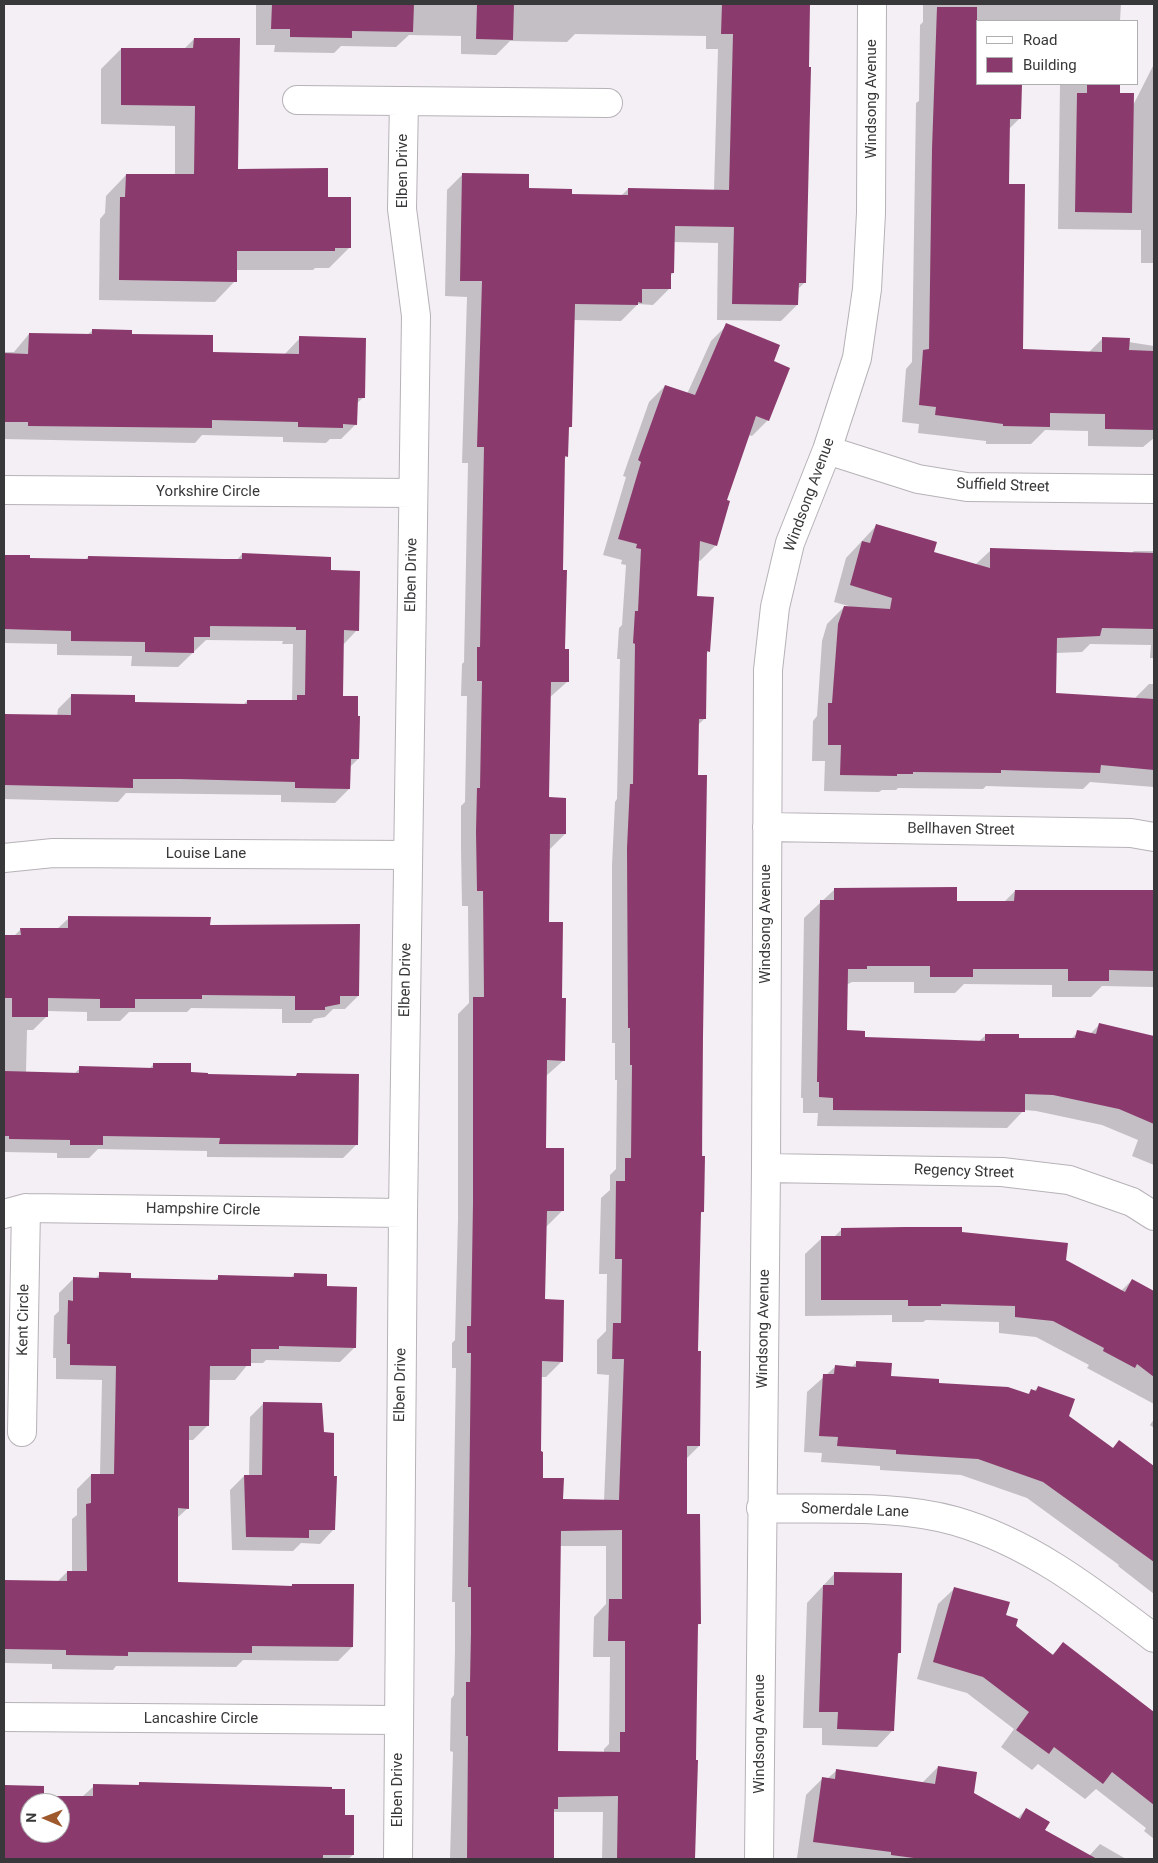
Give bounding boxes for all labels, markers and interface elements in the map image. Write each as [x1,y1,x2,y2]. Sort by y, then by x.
legend [976,20,1138,85]
text: Road [1023,31,1057,49]
street label: Windsong Avenue [863,39,881,159]
text: Building [1023,56,1077,74]
street label: Elben Drive [394,134,412,208]
street label: Windsong Avenue [781,436,839,554]
street label: Suffield Street [956,475,1050,497]
street label: Yorkshire Circle [156,483,260,501]
street label: Elben Drive [402,538,422,612]
street label: Bellhaven Street [907,820,1015,840]
street label: Louise Lane [166,845,246,863]
street label: Windsong Avenue [757,864,775,984]
street label: Elben Drive [396,943,416,1017]
street label: Regency Street [914,1161,1014,1183]
street label: Hampshire Circle [146,1200,260,1220]
street label: Windsong Avenue [754,1269,774,1389]
street label: Kent Circle [14,1284,34,1356]
street label: Elben Drive [391,1348,411,1422]
street label: Somerdale Lane [801,1500,909,1522]
street label: Windsong Avenue [751,1674,769,1794]
street label: Lancashire Circle [144,1710,258,1728]
street label: Elben Drive [389,1753,407,1827]
north arrow [20,1793,70,1843]
text: N [23,1813,39,1823]

